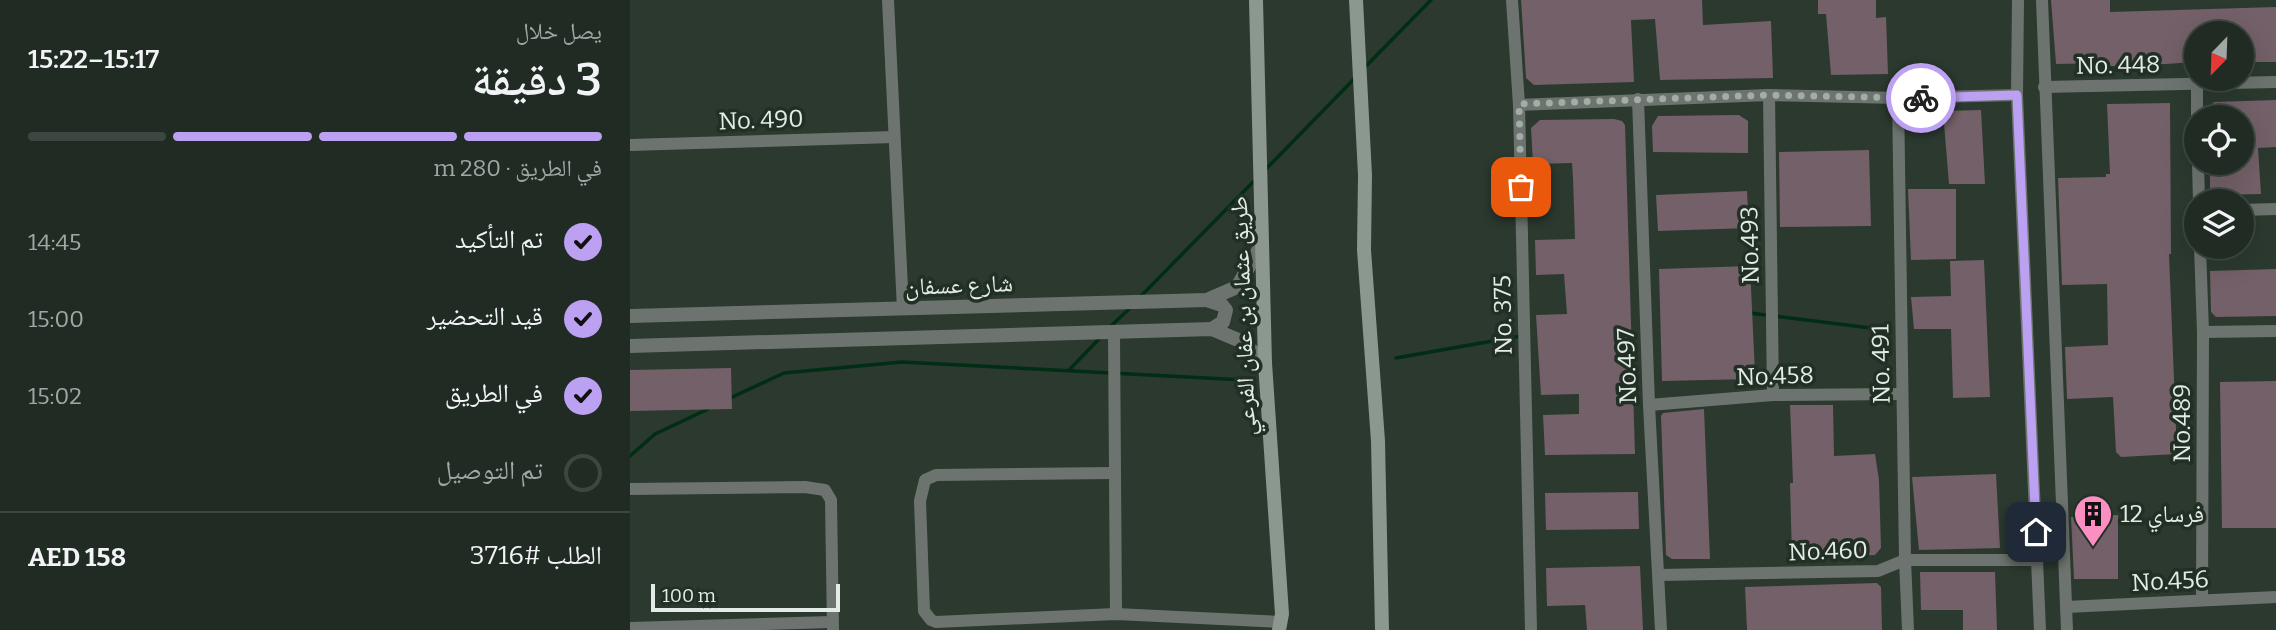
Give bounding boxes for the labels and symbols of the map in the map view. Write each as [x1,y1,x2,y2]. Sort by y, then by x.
north arrow [2184,21,2254,91]
street label: No. 448 [2076,50,2160,80]
courier [1886,63,1956,133]
street label: No. 490 [718,105,804,135]
pin [1491,157,1551,217]
street label: طريق عثمان بن عفان الفرعي [1225,196,1266,436]
street label: No.493 [1735,206,1765,284]
street label: شارع عسفان [905,269,1013,302]
street label: No. 375 [1488,275,1518,355]
street label: No. 491 [1866,324,1896,404]
street label: No.497 [1612,327,1642,405]
street label: No.458 [1736,361,1814,391]
street label: No.489 [2168,384,2196,462]
building icon: فرساي 12 [2072,493,2114,548]
place label: فرساي 12 [2120,500,2204,533]
pin [2006,502,2066,562]
street label: No.460 [1788,536,1868,566]
street label: No.456 [2131,565,2209,597]
scale bar [651,581,840,613]

